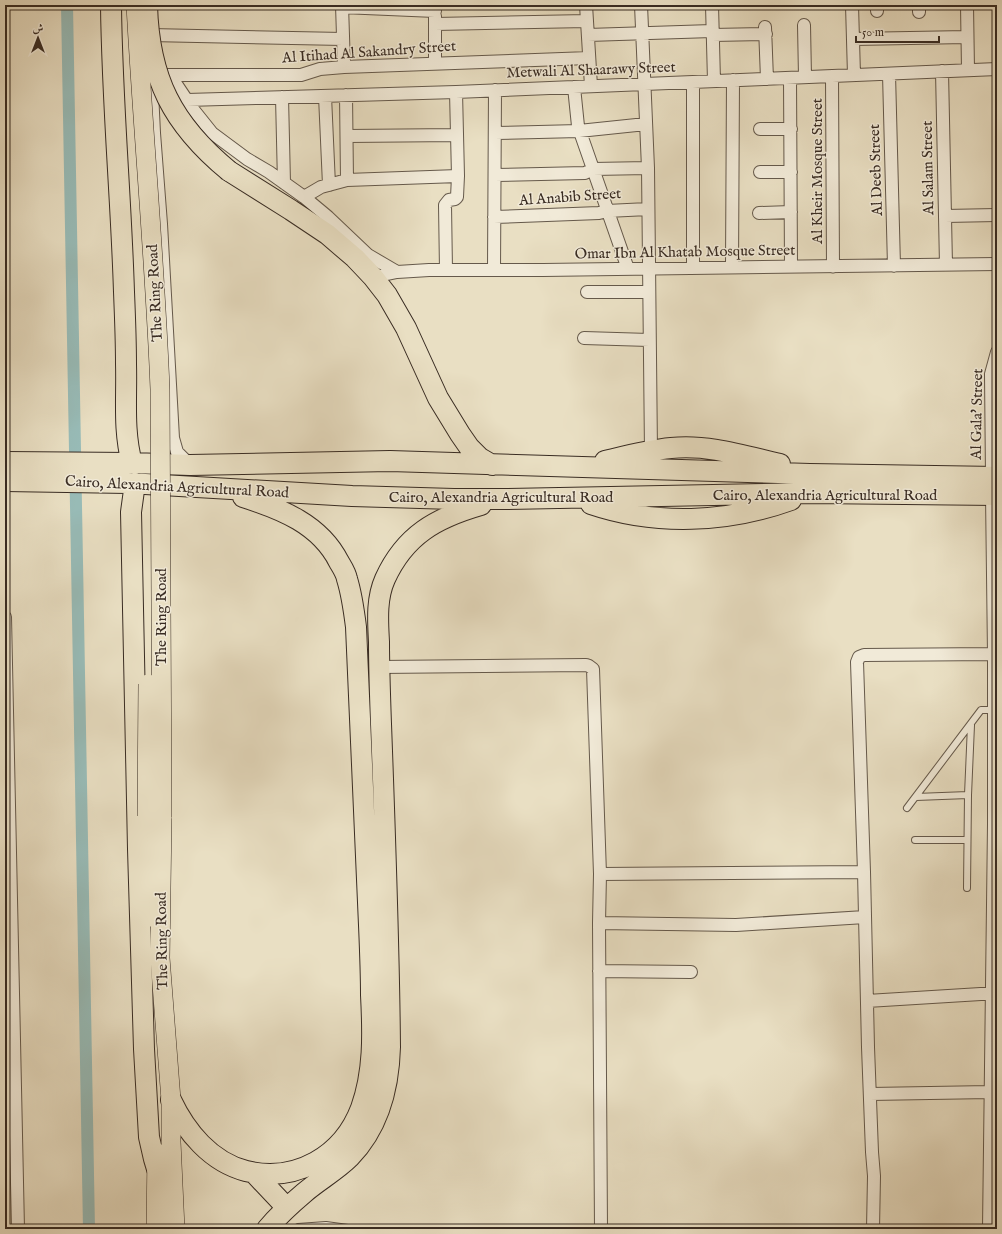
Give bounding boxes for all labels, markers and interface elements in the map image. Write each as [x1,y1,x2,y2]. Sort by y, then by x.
north arrow [18,18,58,58]
scale bar [856,18,939,44]
text: ش [33,22,44,36]
text: 50 m [862,25,884,40]
street label: Al Itihad Al Sakandry Street [280,36,457,68]
street label: Metwali Al Shaarawy Street [506,58,676,82]
street label: Al Kheir Mosque Street [808,98,827,245]
street label: Al Salam Street [918,121,938,216]
street label: Al Deeb Street [865,124,887,217]
street label: Al Anabib Street [517,184,622,210]
street label: Omar Ibn Al Khatab Mosque Street [575,241,795,263]
street label: The Ring Road [143,243,167,342]
street label: Al Gala' Street [967,368,987,461]
street label: Cairo, Alexandria Agricultural Road [64,472,291,502]
street label: Cairo, Alexandria Agricultural Road [713,486,938,505]
street label: Cairo, Alexandria Agricultural Road [389,488,614,507]
street label: The Ring Road [152,567,171,666]
street label: The Ring Road [152,891,172,990]

